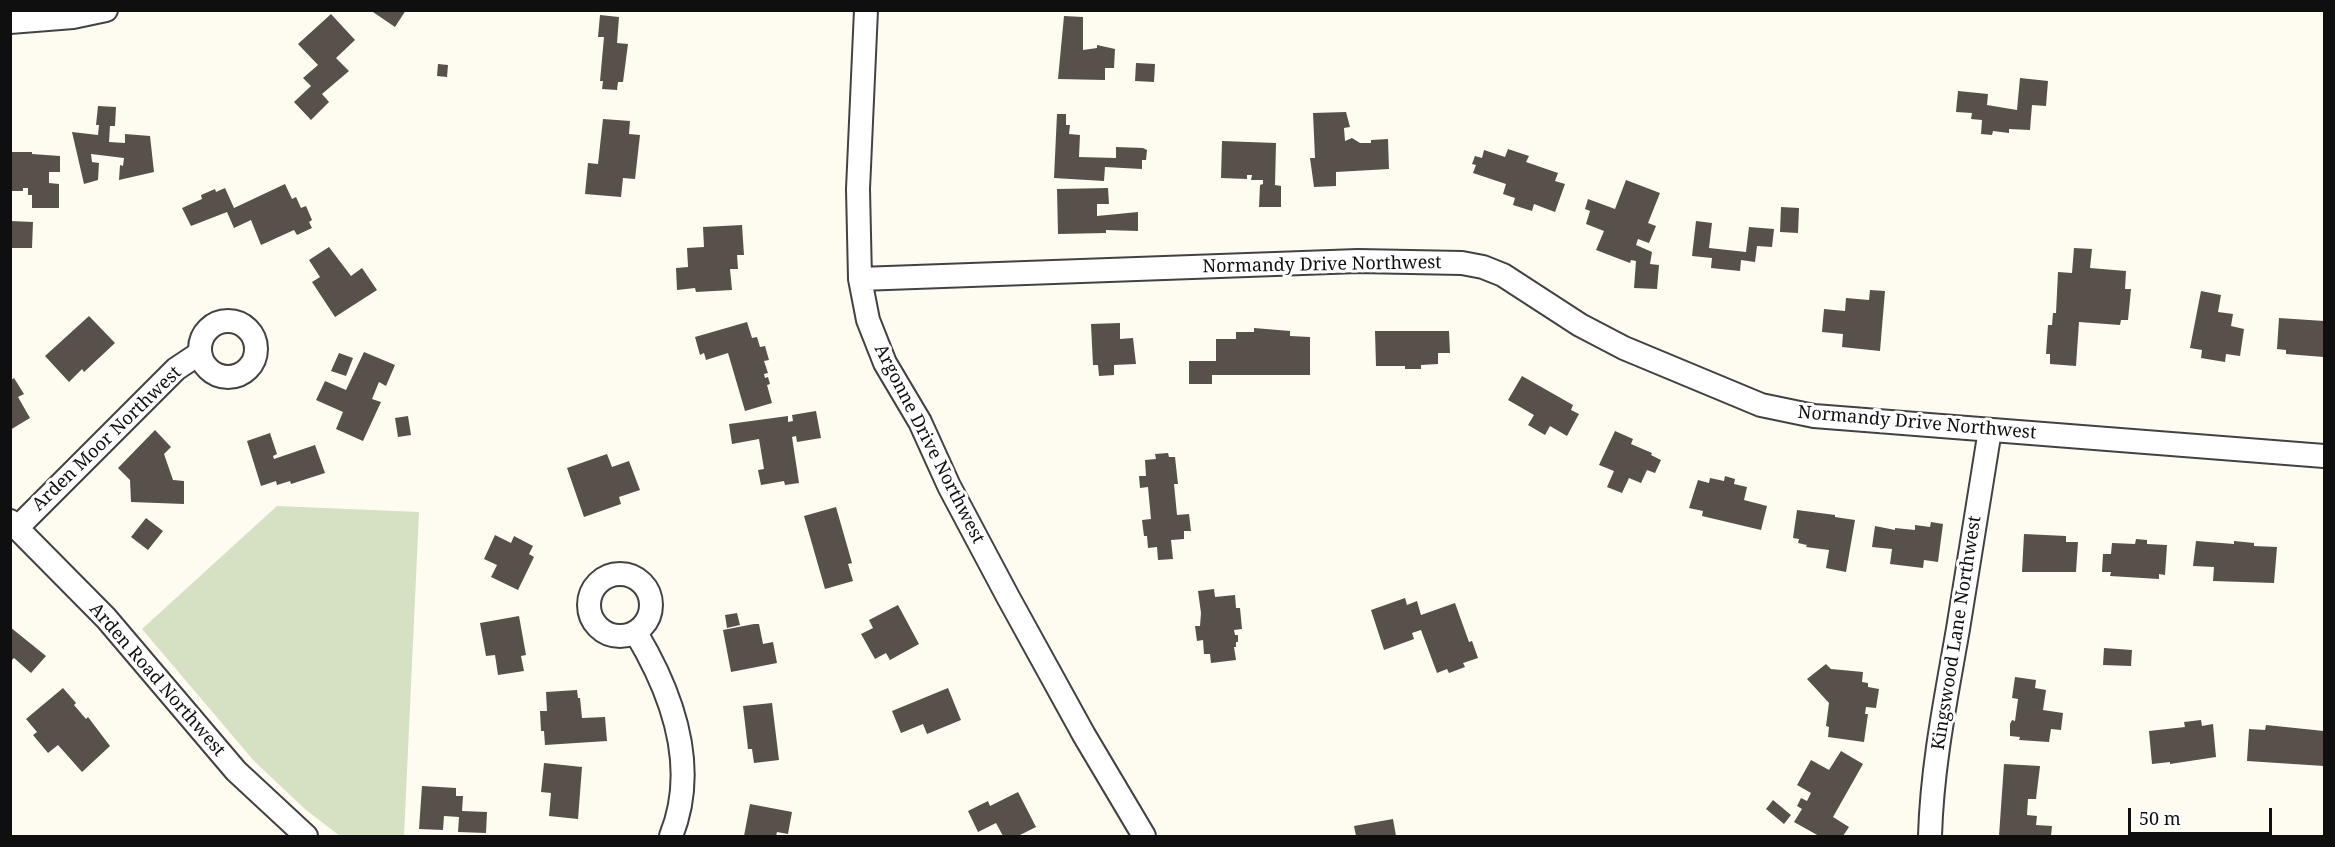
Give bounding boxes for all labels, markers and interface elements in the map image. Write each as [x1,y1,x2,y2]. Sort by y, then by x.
street label: Normandy Drive Northwest [1202,252,1442,278]
street label: Argonne Drive Northwest [869,341,989,547]
street label: Arden Moor Northwest [28,362,186,516]
street label: Normandy Drive Northwest [1797,402,2037,444]
street label: Kingswood Lane Northwest [1928,514,1986,752]
street label: Arden Road Northwest [85,599,229,761]
scale bar [2131,796,2275,834]
text: 50 m [2139,806,2181,830]

